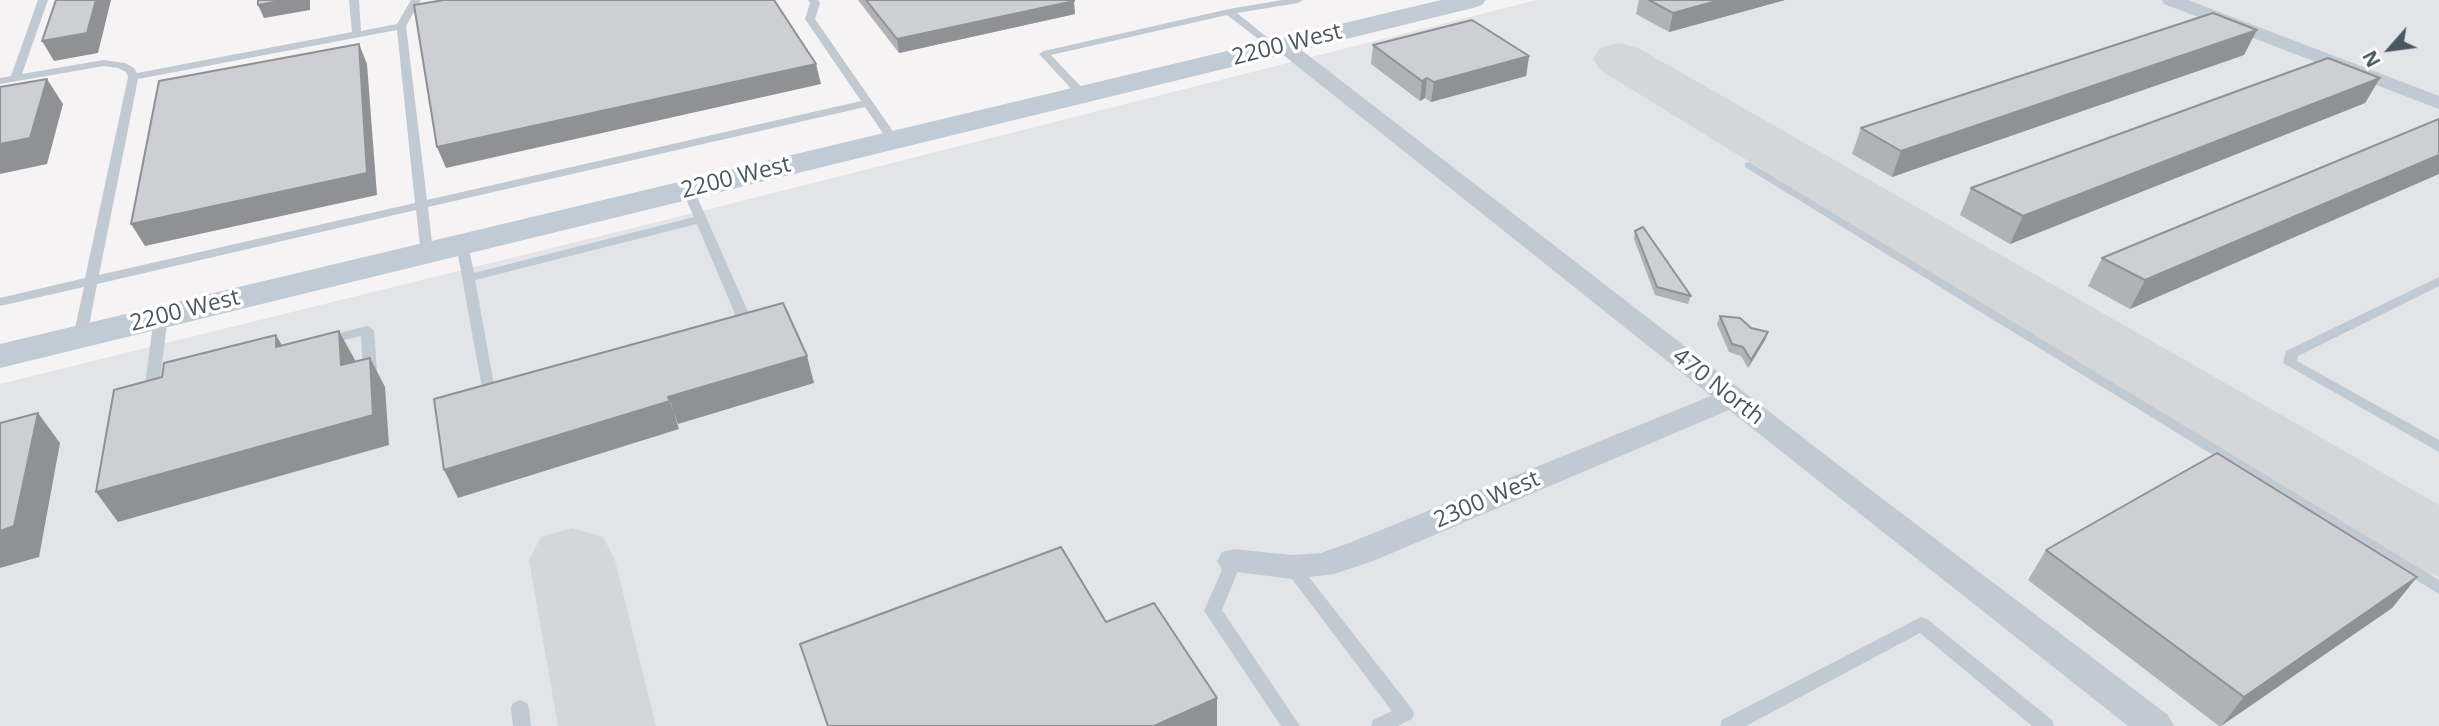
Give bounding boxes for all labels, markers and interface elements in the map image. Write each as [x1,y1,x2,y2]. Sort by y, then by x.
north arrow [2355,14,2425,84]
street label: 2200 West [1229,18,1345,72]
text: N [2356,46,2387,72]
street label: 2200 West [678,151,794,205]
street label: 2200 West [127,284,243,338]
street label: 470 North [1667,343,1769,431]
street label: 2300 West [1430,465,1544,535]

